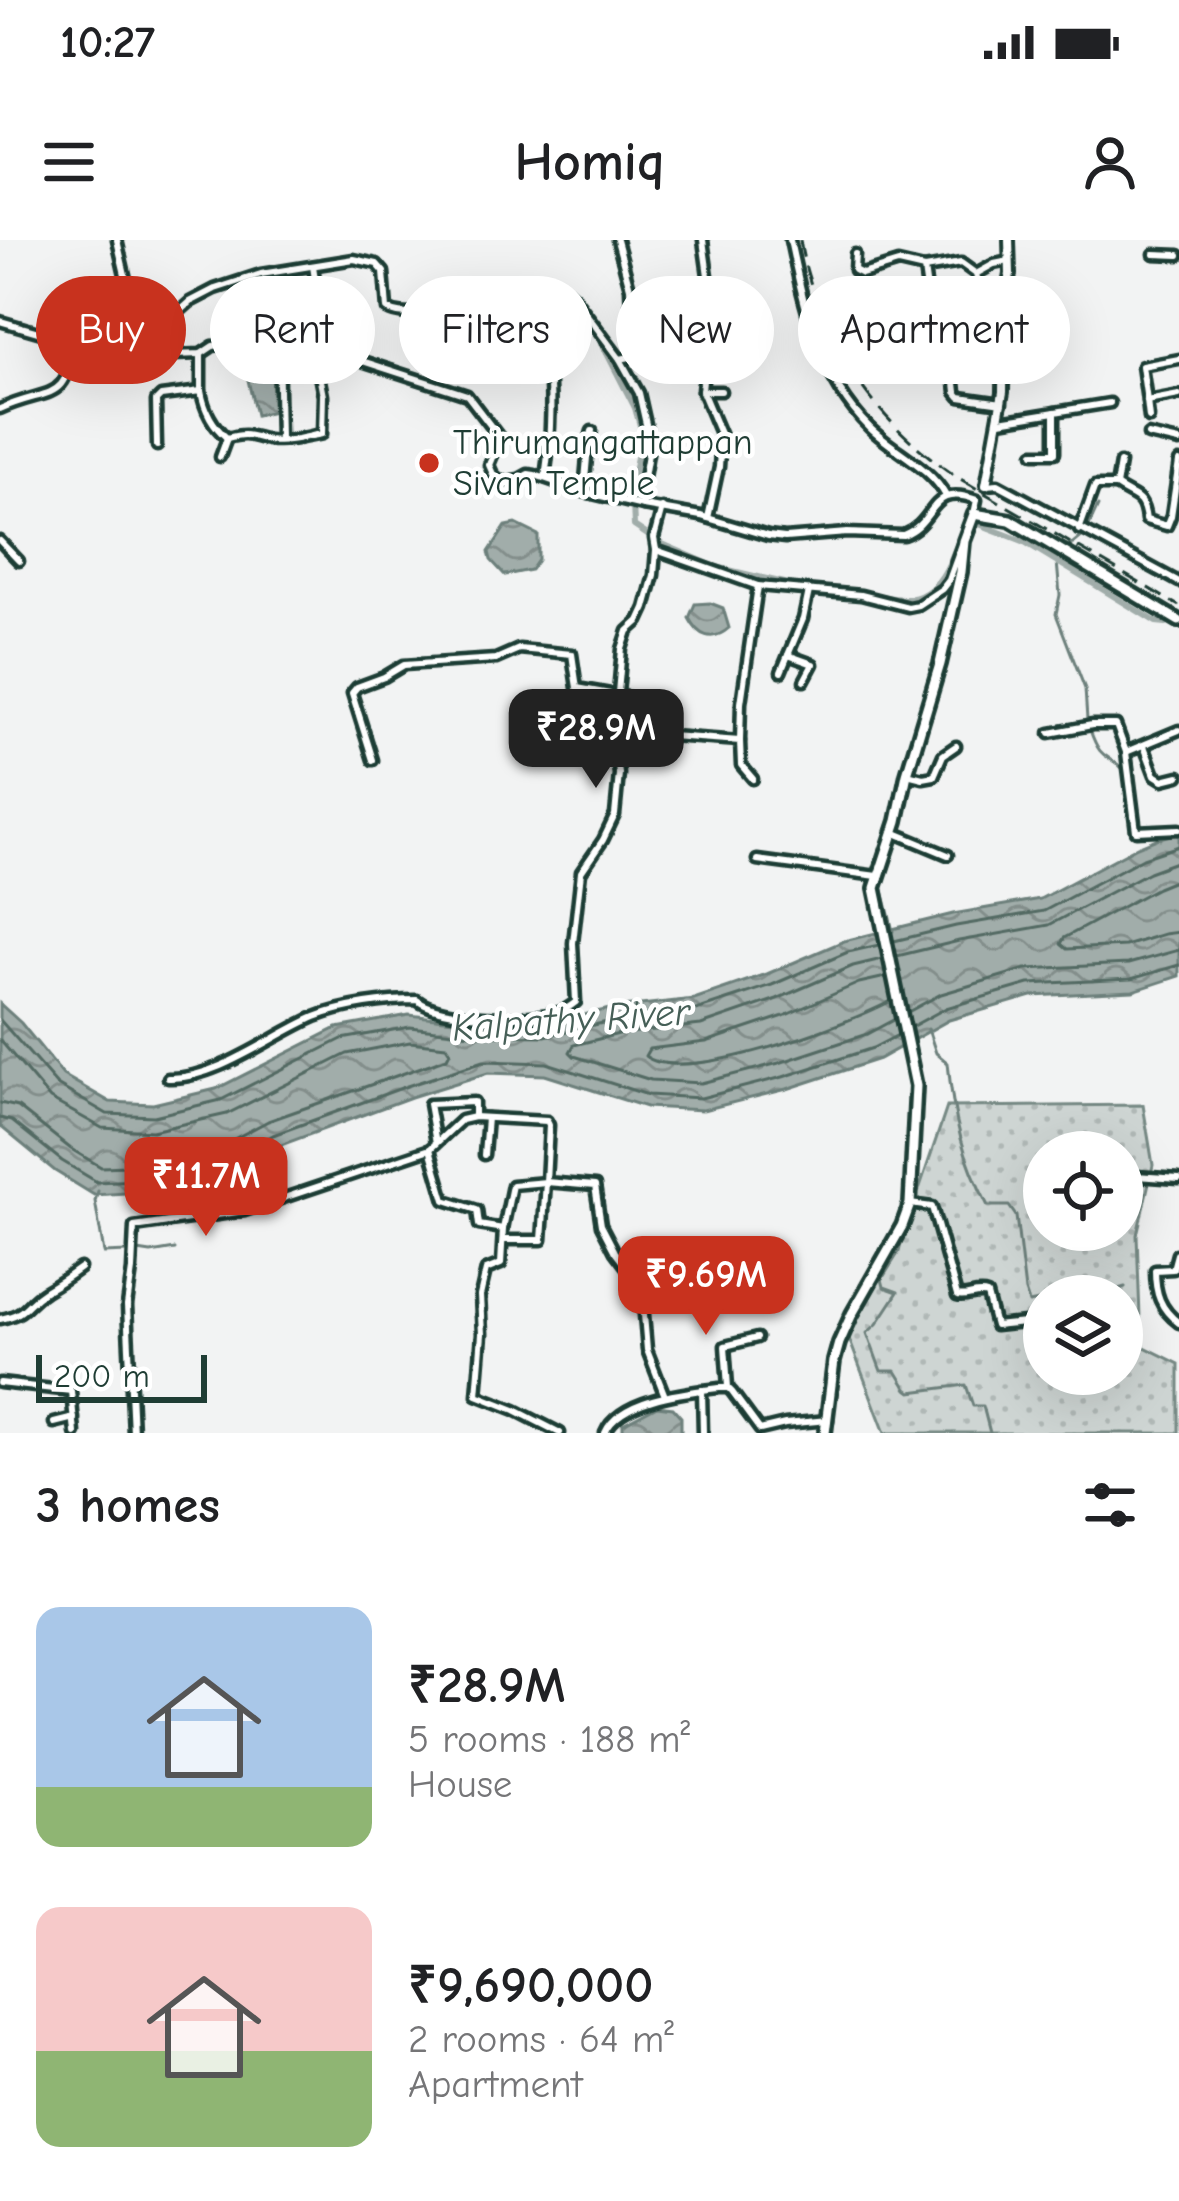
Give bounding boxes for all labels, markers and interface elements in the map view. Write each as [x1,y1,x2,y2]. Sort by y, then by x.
text: 10:27 [60,16,155,68]
icon: menu [36,129,102,195]
icon: person [1077,129,1143,195]
text: Homiq [514,131,665,194]
chip: Buy [36,276,186,384]
chip: Rent [210,276,375,384]
chip: Filters [399,276,592,384]
chip: New [616,276,774,384]
chip: Apartment [798,276,1070,384]
place label: Thirumangattappan Sivan Temple [453,422,753,504]
marker: Thirumangattappan Sivan Temple [416,450,442,476]
pin: ₹28.9M [498,689,694,791]
text: ₹28.9M [536,705,656,750]
water label: Kalpathy River [451,989,693,1051]
map controls [1023,1131,1143,1395]
button: locate [1023,1131,1143,1251]
pin: ₹11.7M [108,1137,304,1239]
text: ₹11.7M [151,1153,261,1198]
pin: ₹9.69M [608,1236,804,1338]
text: ₹9.69M [645,1252,767,1297]
button: layers [1023,1275,1143,1395]
scale bar [36,1349,207,1402]
text: 200 m [54,1357,150,1395]
icon: filters [1077,1472,1143,1538]
text: 3 homes [36,1476,220,1535]
icon: home [132,1655,276,1799]
text: ₹28.9M [408,1656,566,1715]
text: 5 rooms · 188 m² [408,1717,690,1762]
text: House [408,1762,512,1807]
icon: home [132,1955,276,2099]
text: ₹9,690,000 [408,1956,653,2015]
text: 2 rooms · 64 m² [408,2017,674,2062]
text: Apartment [408,2062,583,2107]

